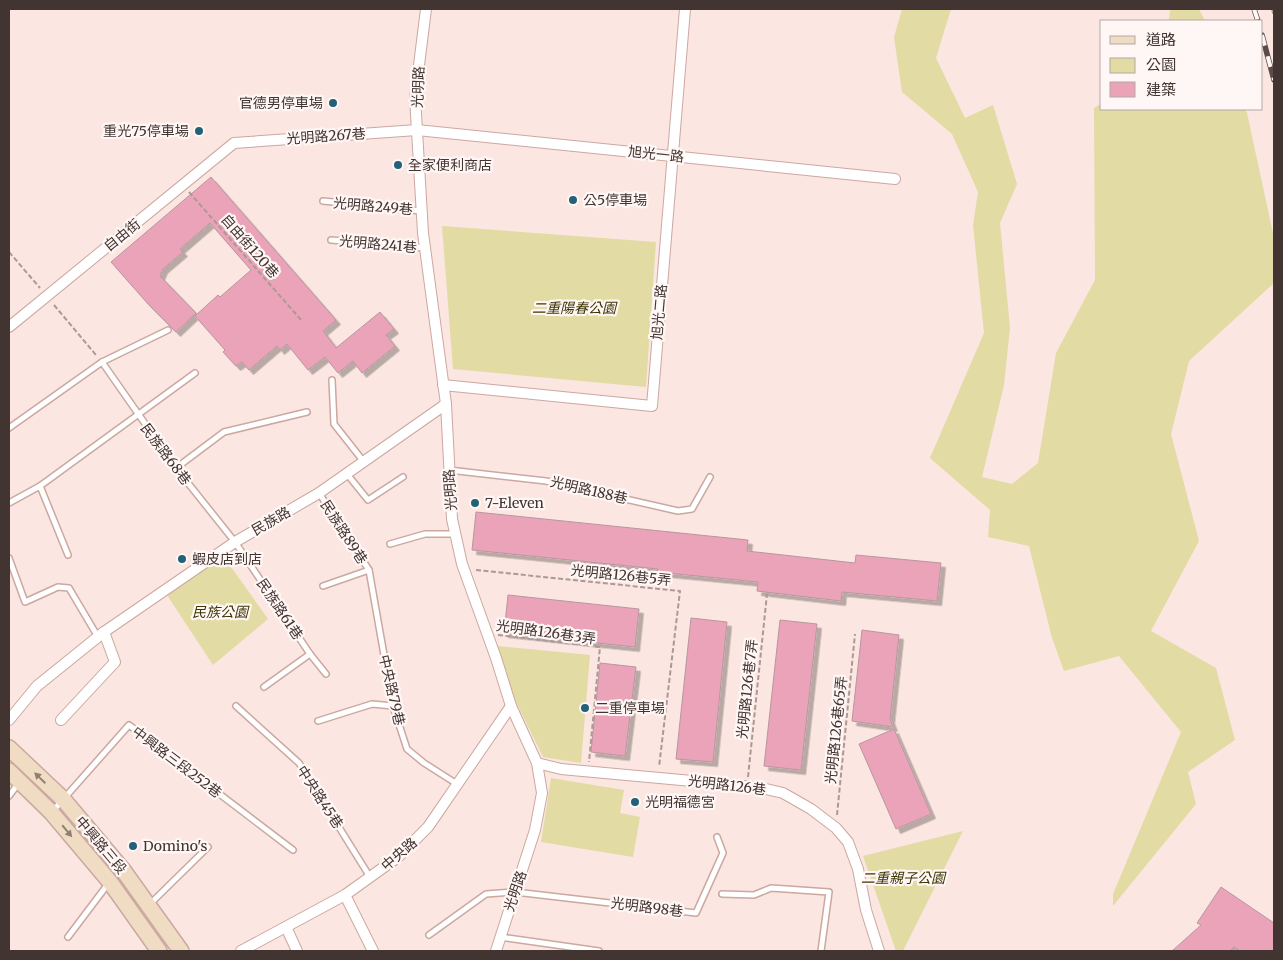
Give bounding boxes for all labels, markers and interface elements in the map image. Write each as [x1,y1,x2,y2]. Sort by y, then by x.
legend [1100,20,1263,110]
text: 道路 [1146,30,1176,49]
text: 公園 [1146,55,1176,74]
street label: 光明路 [408,66,428,108]
text: 建築 [1146,80,1176,99]
place label: 官德男停車場 [239,94,323,112]
marker: 官德男停車場 [327,97,339,109]
place label: 重光75停車場 [103,122,189,140]
street label: 光明路267巷 [286,124,366,148]
marker: 重光75停車場 [193,125,205,137]
street label: 旭光一路 [627,142,685,166]
place label: 全家便利商店 [408,156,492,174]
marker: 全家便利商店 [392,159,404,171]
place label: 公5停車場 [583,191,647,209]
street label: 光明路249巷 [332,194,414,218]
marker: 公5停車場 [567,194,579,206]
street label: 自由街120巷 [217,210,283,282]
street label: 自由街 [100,215,144,255]
street label: 光明路241巷 [338,232,418,256]
street label: 旭光二路 [648,283,670,341]
park label: 二重陽春公園 [532,299,618,317]
street label: 民族路68巷 [137,420,195,488]
street label: 光明路 [440,468,460,512]
street label: 光明路188巷 [549,472,629,508]
place label: 7-Eleven [485,494,544,512]
street label: 民族路89巷 [317,497,371,567]
marker: 7-Eleven [469,497,481,509]
street label: 民族路 [248,503,294,539]
place label: 蝦皮店到店 [192,550,262,568]
marker: 蝦皮店到店 [176,553,188,565]
street label: 光明路126巷5弄 [570,561,672,589]
street label: 民族路61巷 [253,575,307,643]
park label: 民族公園 [192,603,250,621]
street label: 光明路126巷3弄 [495,616,597,648]
street label: 光明路126巷7弄 [733,638,761,740]
street label: 中央路79巷 [375,653,409,727]
street label: 光明路126巷65弄 [821,675,851,785]
place label: 二重停車場 [595,699,665,717]
marker: 二重停車場 [579,702,591,714]
street label: 中興路三段252巷 [129,722,225,802]
street label: 中央路45巷 [293,762,347,832]
street label: 光明路126巷 [687,771,767,799]
one-way arrow [35,772,47,784]
place label: 光明福德宮 [645,793,715,811]
marker: 光明福德宮 [629,796,641,808]
street label: 中興路三段 [72,812,130,878]
one-way arrow [62,824,73,837]
street label: 中央路 [377,833,421,875]
place label: Domino's [143,837,208,855]
marker: Domino's [127,840,139,852]
street label: 光明路 [500,868,530,914]
park label: 二重親子公園 [861,869,947,887]
street label: 光明路98巷 [610,894,684,920]

